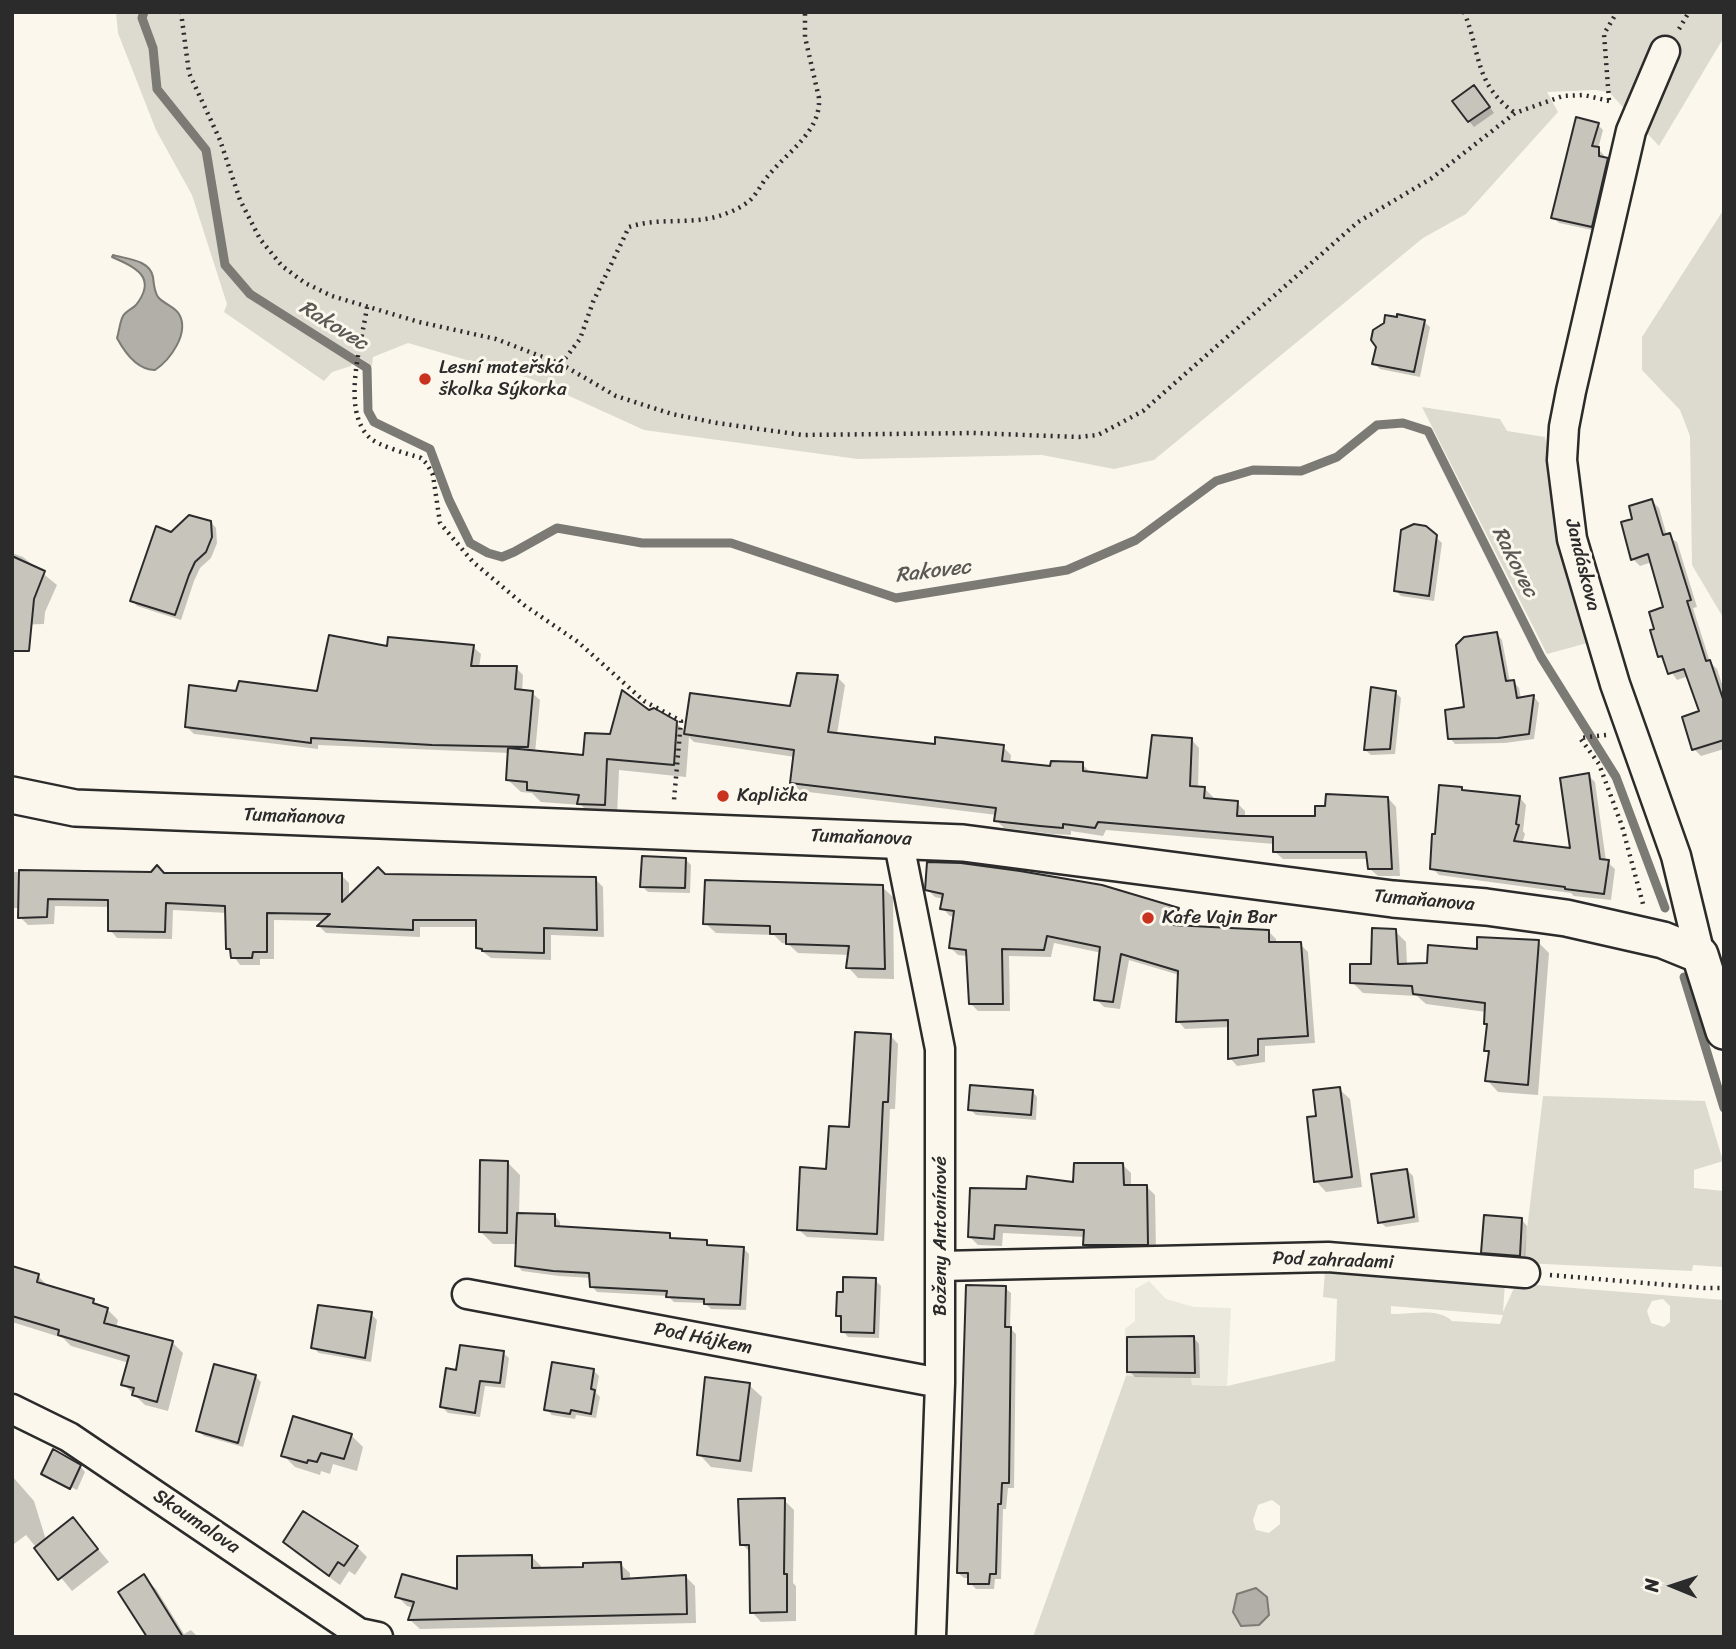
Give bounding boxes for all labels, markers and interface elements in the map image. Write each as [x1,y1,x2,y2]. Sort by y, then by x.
water label: Rakovec [294,295,372,357]
place label: Lesní mateřská školka Sýkorka [439,357,566,401]
marker: Lesní mateřská školka Sýkorka [417,371,433,387]
street label: Jandáskova [1560,517,1604,613]
water label: Rakovec [1486,523,1542,601]
water label: Rakovec [894,555,972,589]
place label: Kaplička [737,785,808,807]
marker: Kaplička [715,788,731,804]
street label: Tumaňanova [243,804,345,830]
street label: Tumaňanova [810,825,912,851]
street label: Tumaňanova [1373,885,1475,917]
place label: Kafe Vajn Bar [1162,907,1276,929]
marker: Kafe Vajn Bar [1140,910,1156,926]
street label: Boženy Antonínové [930,1156,952,1316]
street label: Pod zahradami [1272,1247,1394,1275]
street label: Pod Hájkem [652,1318,754,1360]
street label: Skoumalova [148,1485,244,1559]
north arrow [1638,1551,1708,1621]
text: N [1635,1578,1668,1592]

